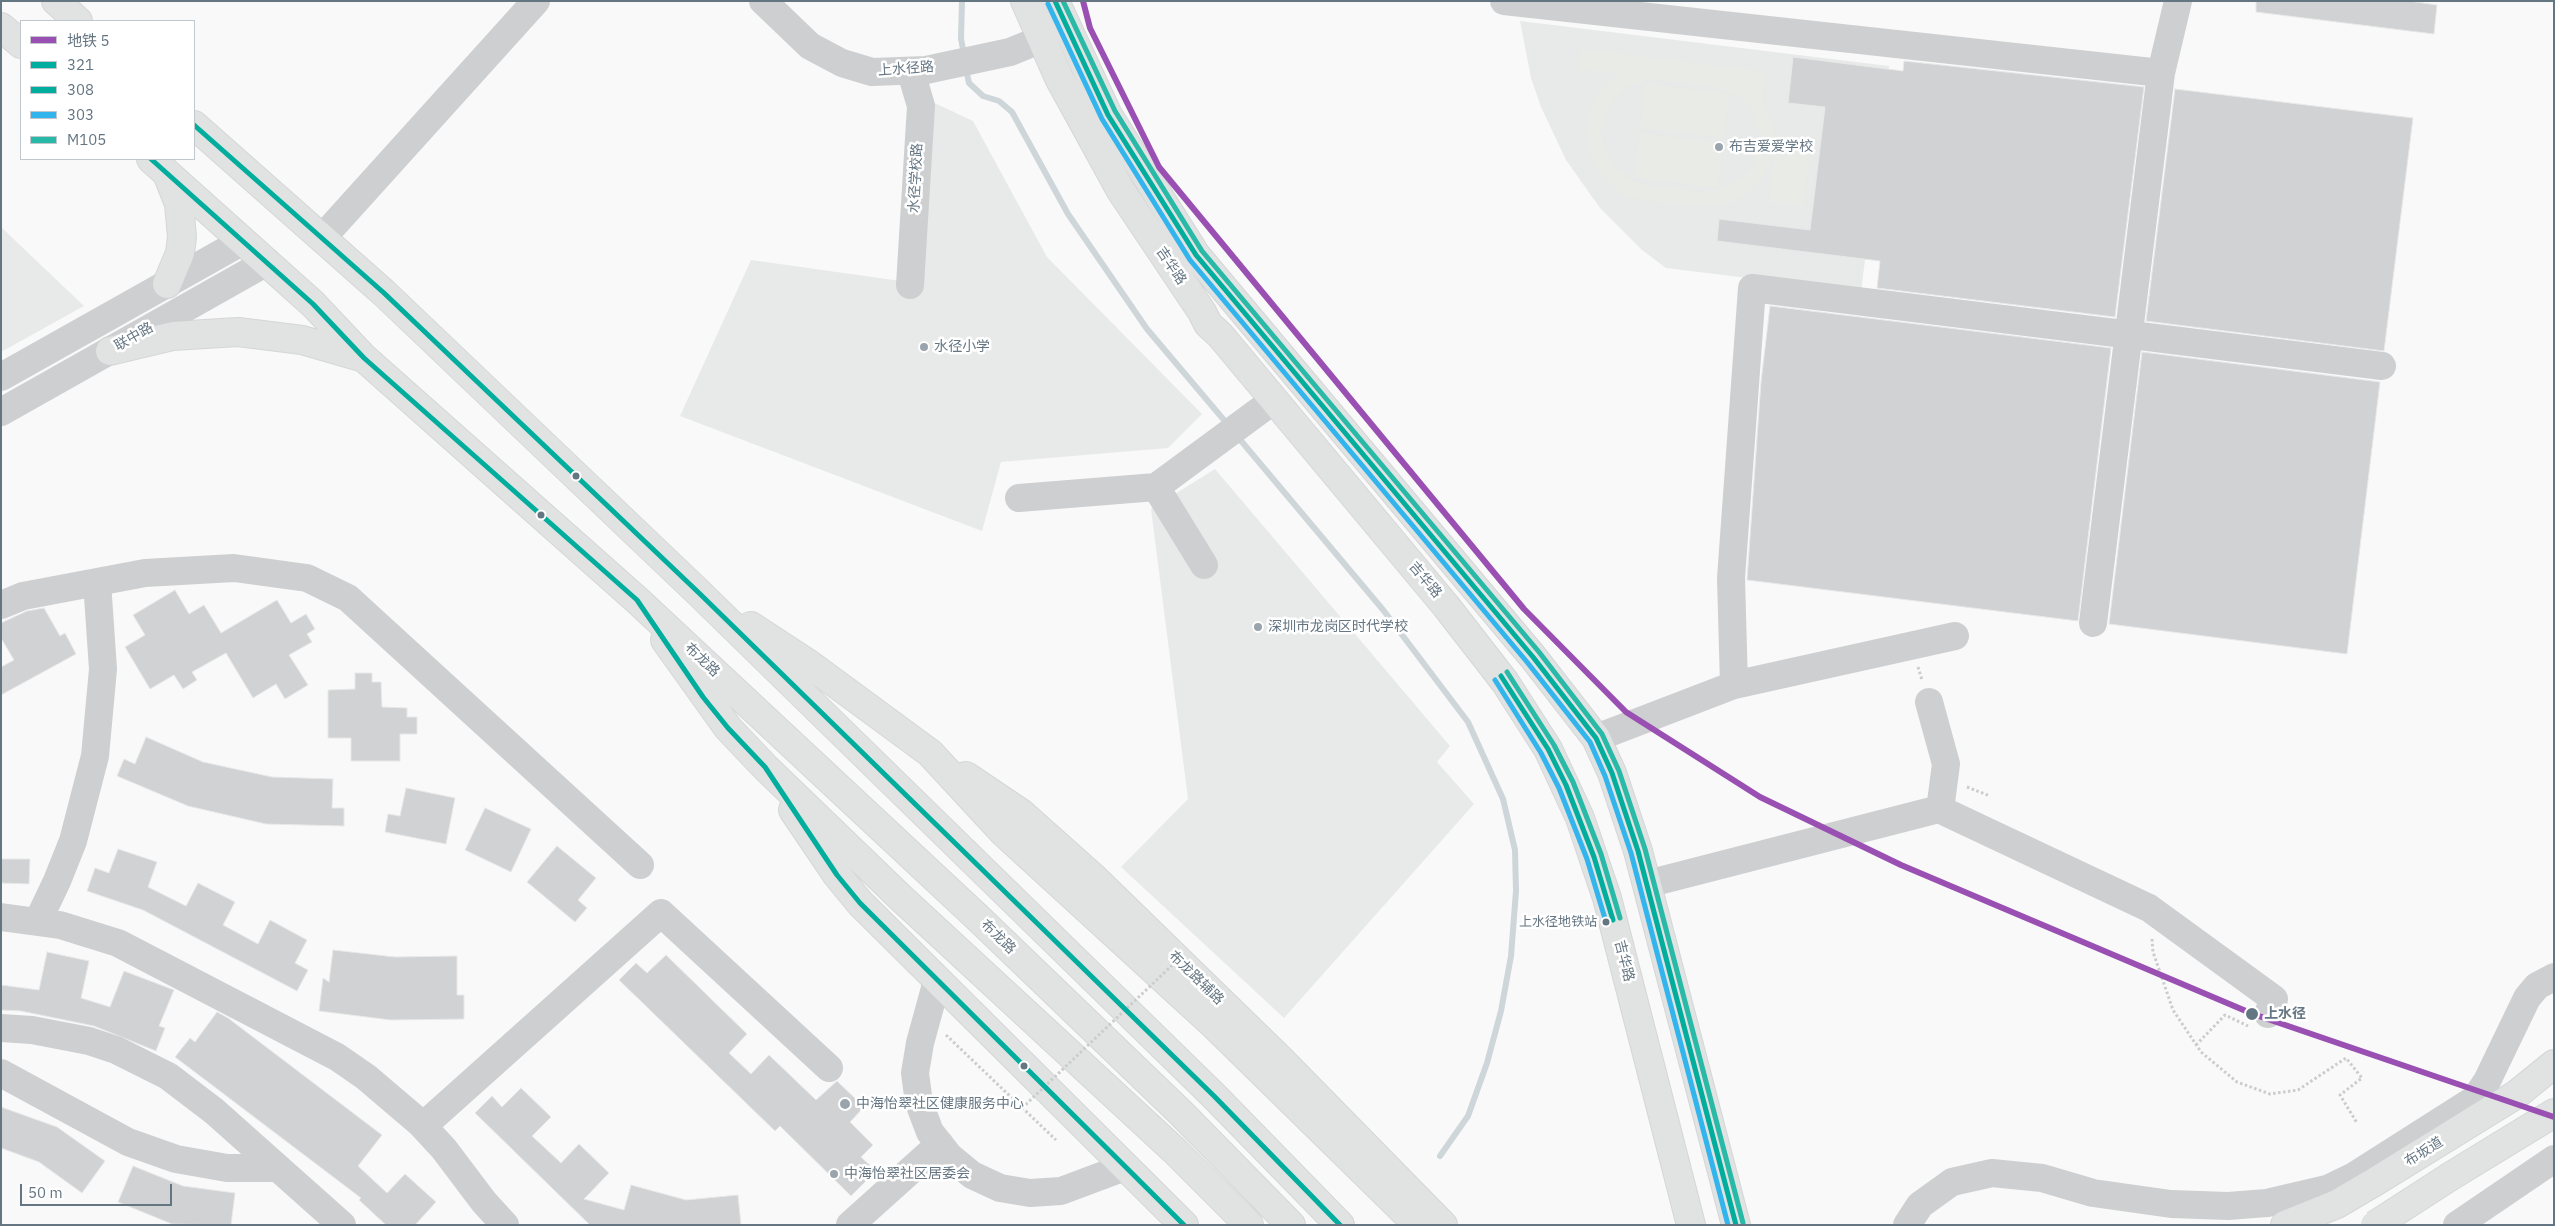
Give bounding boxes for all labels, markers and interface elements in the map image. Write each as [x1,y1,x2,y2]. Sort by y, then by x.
legend [20,20,195,160]
text: 地铁 5 [67,31,110,50]
text: 321 [67,55,94,74]
street label: 上水径路 [877,59,935,79]
text: 308 [67,80,94,99]
text: 303 [67,105,94,124]
text: M105 [67,130,106,149]
place label: 布吉爱爱学校 [1729,139,1813,155]
marker: 布吉爱爱学校 [1713,141,1725,153]
street label: 水径学校路 [906,143,926,213]
street label: 吉华路 [1152,244,1190,288]
street label: 联中路 [112,319,156,355]
place label: 水径小学 [934,339,990,355]
marker: 水径小学 [918,341,930,353]
unlabelled marker [571,471,581,481]
unlabelled marker [536,510,546,520]
street label: 吉华路 [1405,559,1445,601]
place label: 深圳市龙岗区时代学校 [1268,619,1408,635]
marker: 深圳市龙岗区时代学校 [1252,621,1264,633]
street label: 布龙路 [681,640,723,680]
place label: 上水径地铁站 [1519,914,1597,930]
street label: 布龙路 [977,916,1019,958]
marker: 上水径地铁站 [1601,917,1611,927]
street label: 吉华路 [1611,939,1637,983]
street label: 布龙路辅路 [1165,948,1227,1008]
marker: 上水径 [2244,1006,2260,1022]
place label: 上水径 [2264,1006,2306,1022]
unlabelled marker [1019,1061,1029,1071]
place label: 中海怡翠社区健康服务中心 [856,1096,1024,1112]
marker: 中海怡翠社区健康服务中心 [838,1097,852,1111]
street label: 布坂道 [2402,1134,2446,1170]
place label: 中海怡翠社区居委会 [844,1166,970,1182]
marker: 中海怡翠社区居委会 [828,1168,840,1180]
scale bar [22,1174,175,1206]
text: 50 m [28,1183,63,1202]

